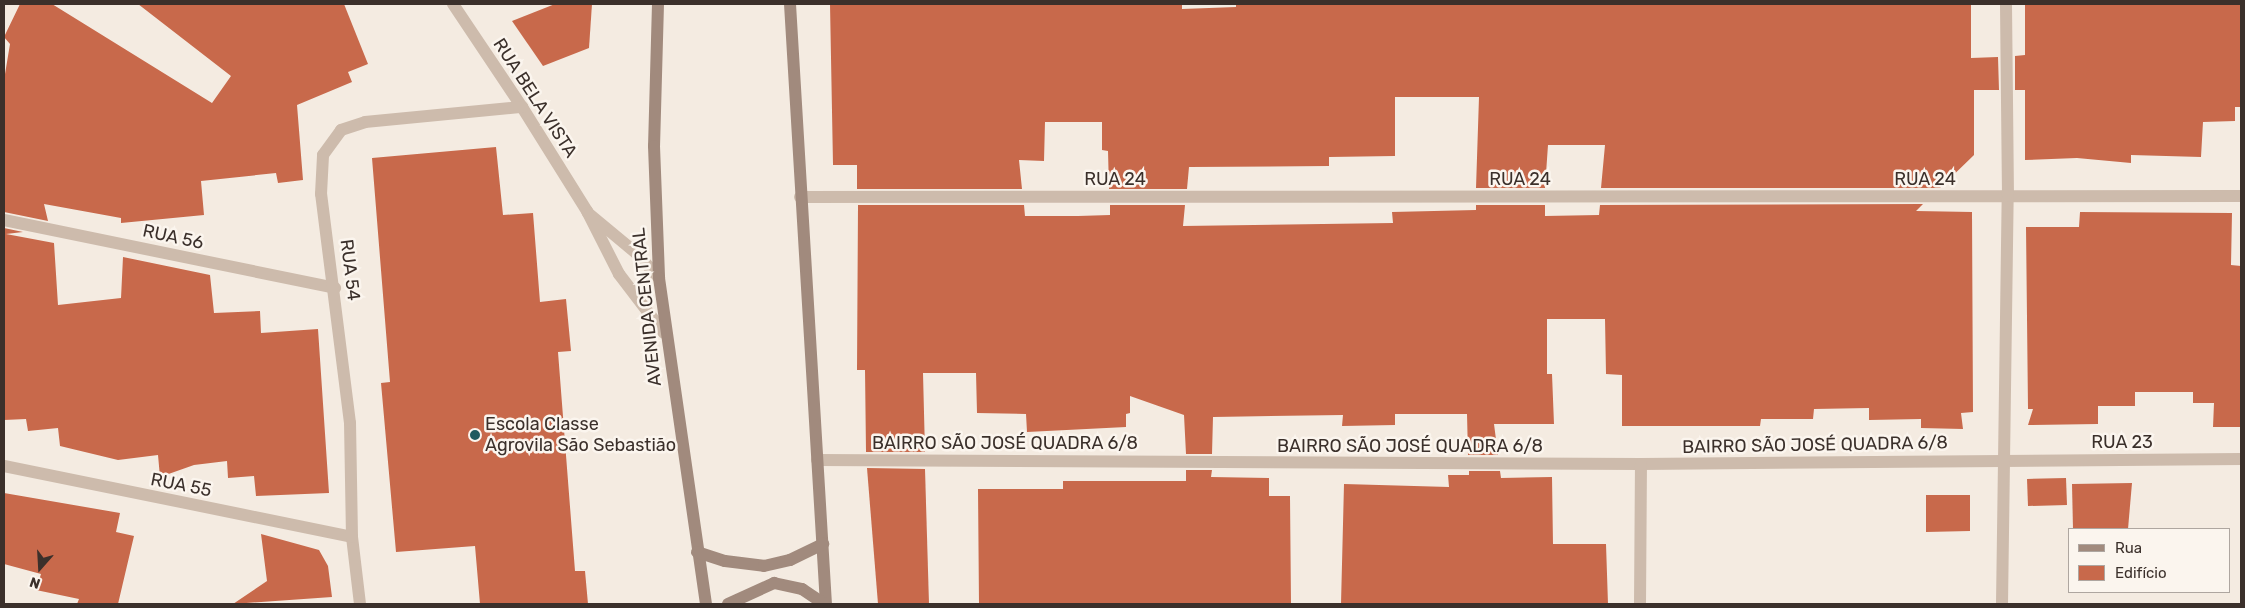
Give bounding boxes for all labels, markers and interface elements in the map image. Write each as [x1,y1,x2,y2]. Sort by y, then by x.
street label: RUA BELA VISTA [488,34,582,162]
street label: RUA 24 [1084,168,1146,190]
street label: RUA 24 [1489,168,1551,190]
street label: RUA 24 [1894,168,1956,190]
street label: RUA 56 [140,220,206,254]
street label: AVENIDA CENTRAL [628,226,666,388]
street label: RUA 54 [335,238,365,302]
place label: Escola Classe Agrovila São Sebastião [485,414,676,456]
marker: Escola Classe Agrovila São Sebastião [469,429,481,441]
street label: RUA 23 [2091,431,2153,453]
street label: BAIRRO SÃO JOSÉ QUADRA 6/8 [872,432,1138,454]
street label: BAIRRO SÃO JOSÉ QUADRA 6/8 [1682,432,1948,458]
street label: BAIRRO SÃO JOSÉ QUADRA 6/8 [1277,435,1543,457]
street label: RUA 55 [148,468,214,502]
legend [2068,528,2230,593]
text: Rua [2115,539,2142,557]
north arrow [15,543,65,593]
text: Edifício [2115,564,2167,582]
text: N [27,573,42,592]

